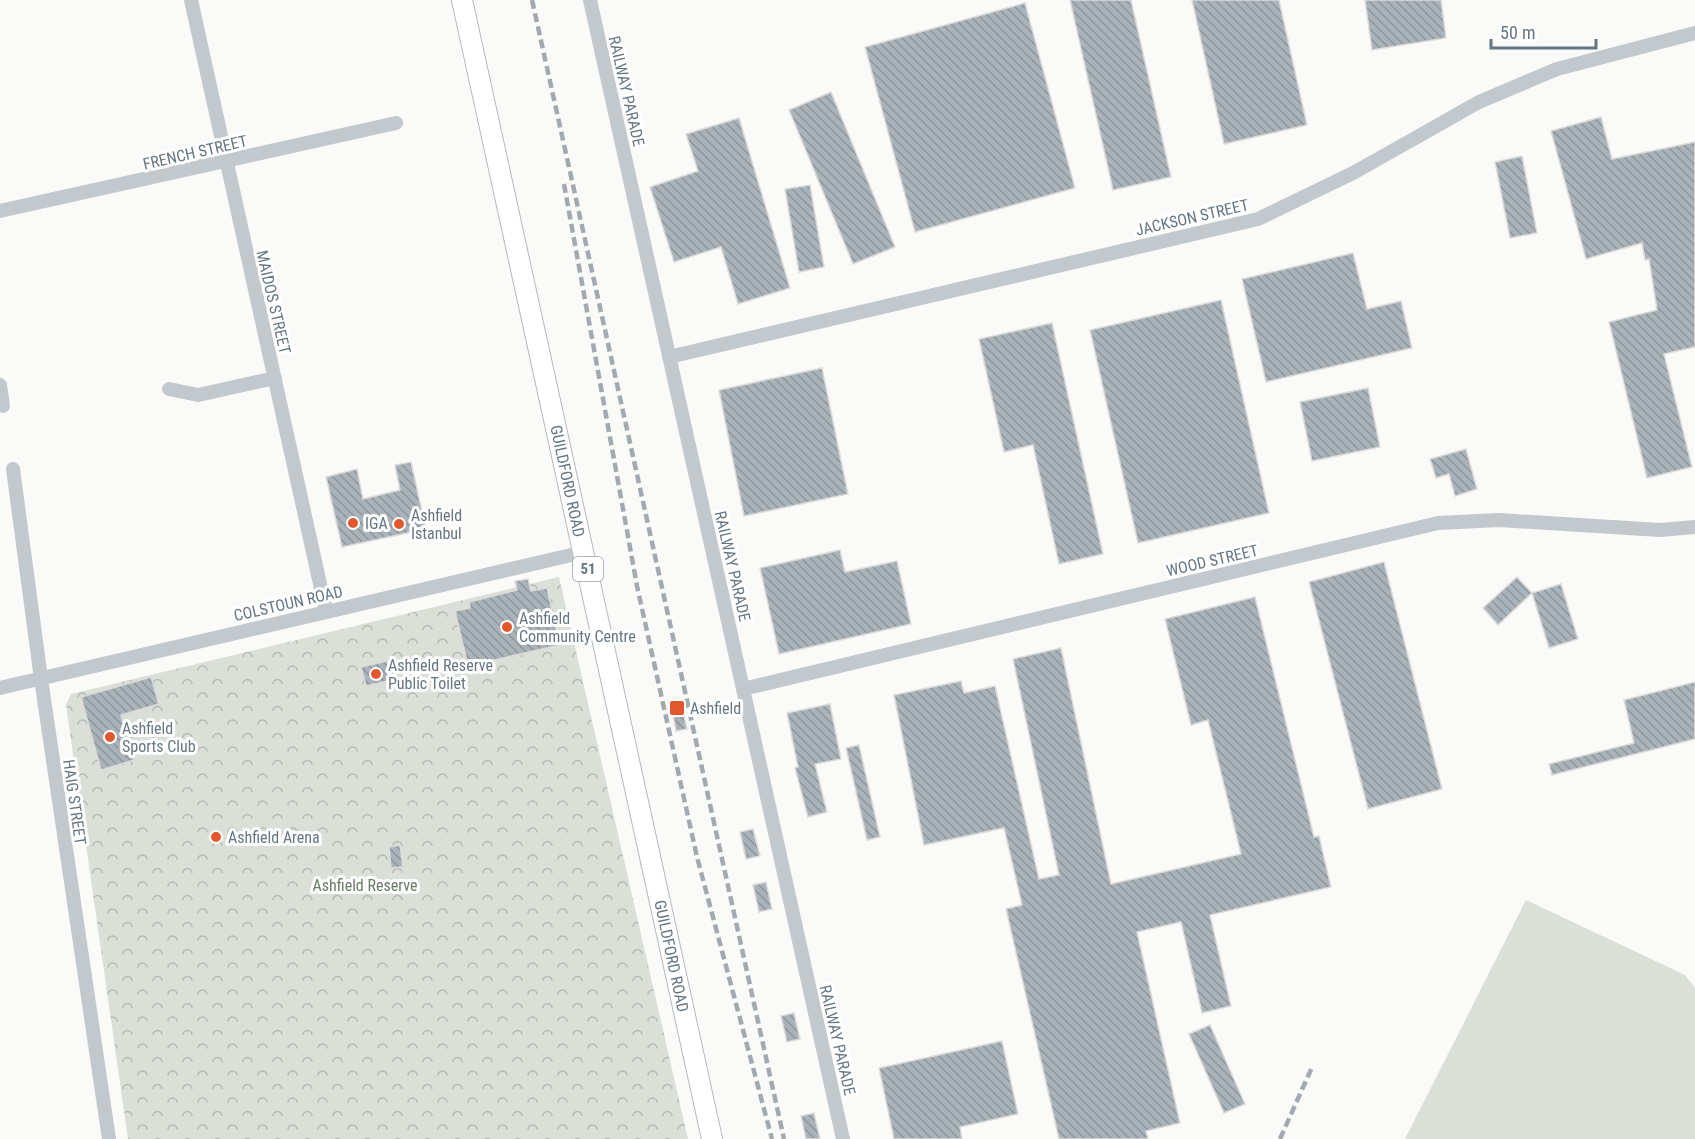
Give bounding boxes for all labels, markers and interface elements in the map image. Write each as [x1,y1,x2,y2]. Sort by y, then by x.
scale bar [1491,12,1596,50]
text: 50 m [1500,22,1535,43]
street label: RAILWAY PARADE [605,34,648,148]
street label: FRENCH STREET [141,131,249,174]
street label: JACKSON STREET [1134,195,1251,240]
street label: MAIDOS STREET [252,248,295,356]
street label: GUILDFORD ROAD [546,423,589,539]
place label: Ashfield Istanbul [411,506,462,543]
street label: RAILWAY PARADE [711,509,754,623]
place label: IGA [365,514,388,533]
marker: IGA [346,516,360,530]
marker: Ashfield Istanbul [392,517,406,531]
street label: WOOD STREET [1164,541,1260,580]
road number: 51 [573,557,603,581]
street label: COLSTOUN ROAD [232,582,344,625]
place label: Ashfield Community Centre [519,609,636,646]
marker: Ashfield Community Centre [500,620,514,634]
place label: Ashfield Reserve Public Toilet [388,656,493,693]
marker: Ashfield Reserve Public Toilet [369,667,383,681]
marker: Ashfield [668,699,686,717]
place label: Ashfield [690,699,741,718]
place label: Ashfield Sports Club [122,719,196,756]
marker: Ashfield Sports Club [103,730,117,744]
street label: HAIG STREET [59,758,90,846]
place label: Ashfield Arena [228,828,320,847]
marker: Ashfield Arena [209,830,223,844]
park label: Ashfield Reserve [313,876,417,895]
street label: GUILDFORD ROAD [650,898,693,1014]
street label: RAILWAY PARADE [816,983,859,1097]

